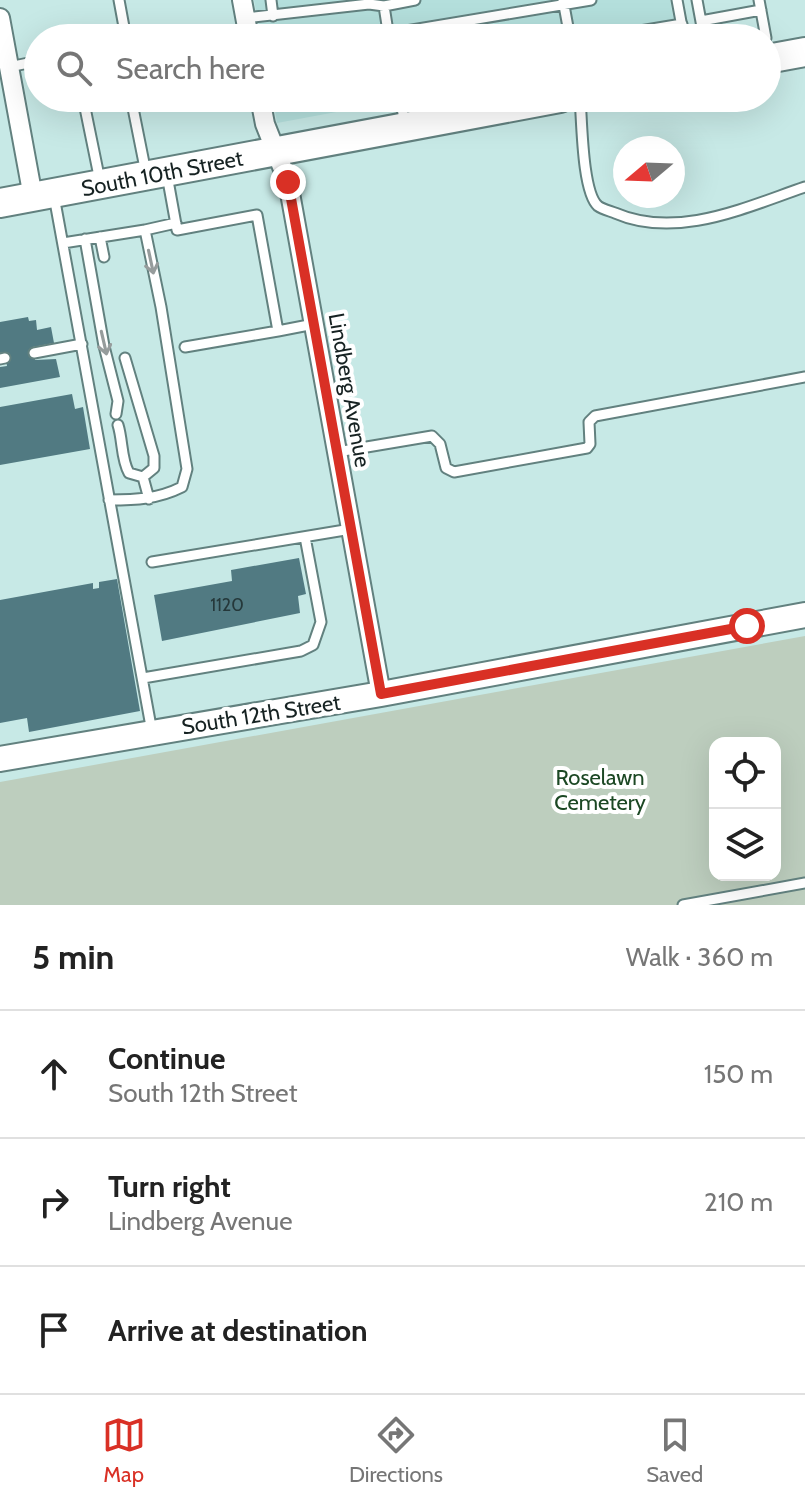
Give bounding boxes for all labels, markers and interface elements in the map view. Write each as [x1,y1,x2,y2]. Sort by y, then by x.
search box [24,24,781,112]
icon: search [52,46,96,90]
text: Search here [116,50,265,87]
north arrow [613,136,685,208]
street label: South 10th Street [79,144,246,202]
route end [270,164,306,200]
one-way arrow [145,249,160,274]
street label: Lindberg Avenue [323,311,376,469]
one-way arrow [97,330,112,356]
house number: 1120 [210,594,244,616]
route start [729,608,765,644]
street label: South 12th Street [180,689,343,740]
map controls [709,737,781,881]
button: locate [709,737,781,809]
park label: Roselawn Cemetery [554,764,646,816]
button: layers [709,809,781,881]
text: 5 min [32,936,114,978]
text: Walk · 360 m [626,941,773,973]
text: Continue [108,1040,225,1077]
icon: ahead [32,1052,76,1096]
text: 150 m [704,1058,773,1090]
text: South 12th Street [108,1077,297,1109]
text: Turn right [108,1168,231,1205]
icon: right [32,1180,76,1224]
text: 210 m [704,1186,773,1218]
text: Lindberg Avenue [108,1205,293,1237]
icon: arrive [32,1308,76,1352]
text: Arrive at destination [108,1312,368,1349]
tab: Map [102,1413,146,1488]
tab: Directions [349,1413,443,1488]
tab: Saved [646,1413,703,1488]

